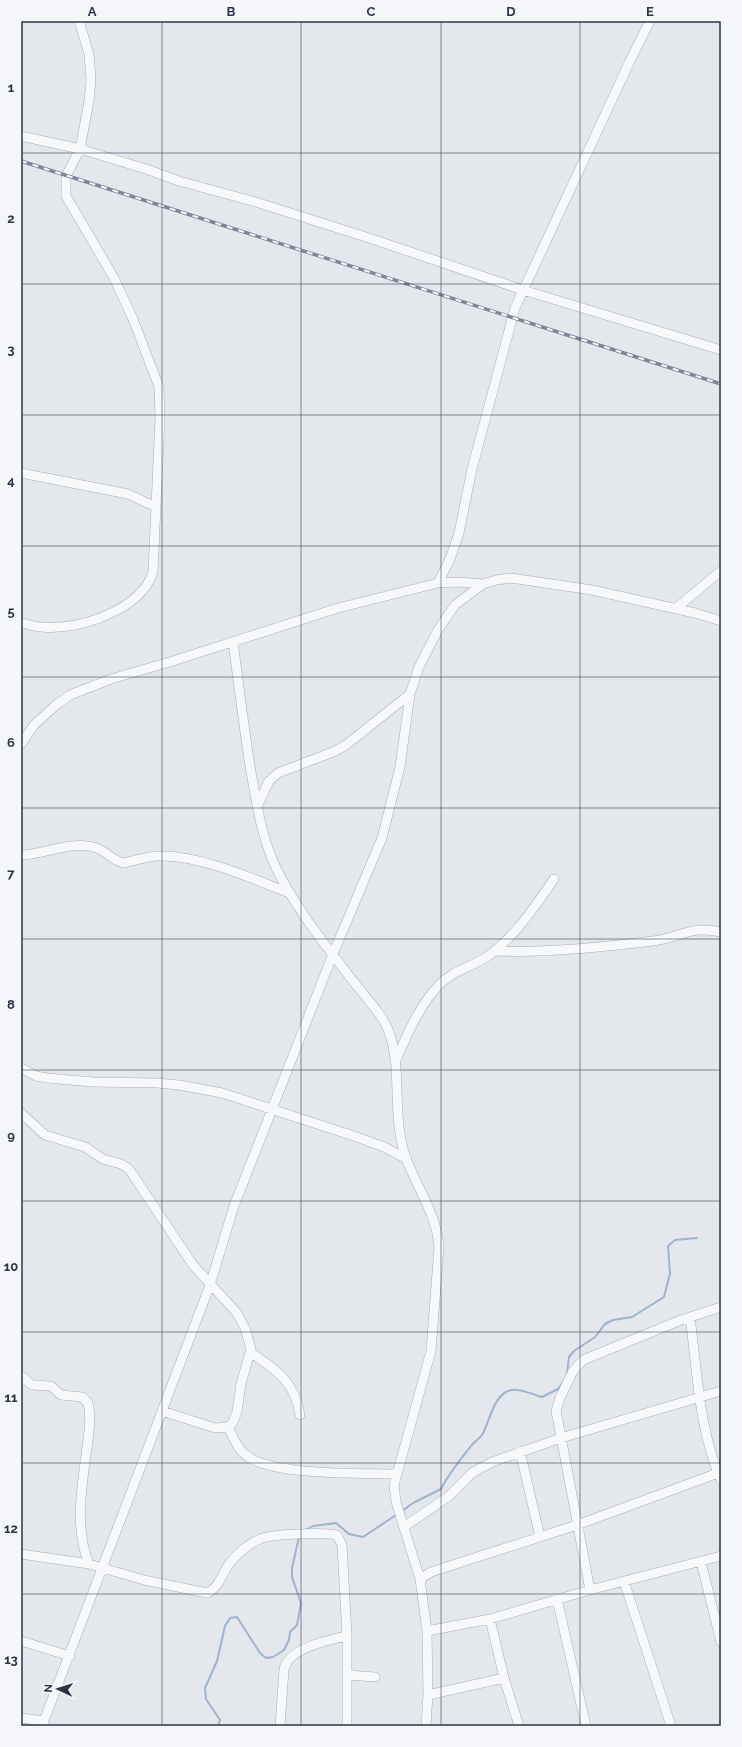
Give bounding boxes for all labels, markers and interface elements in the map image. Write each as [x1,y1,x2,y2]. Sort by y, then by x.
text: A [88,4,97,19]
text: B [227,4,236,19]
text: C [367,4,376,19]
text: D [506,4,516,19]
text: E [646,4,654,19]
text: 1 [8,80,15,95]
text: 2 [7,211,15,226]
text: 3 [7,342,15,357]
text: 4 [7,473,15,488]
text: 5 [7,604,15,619]
text: 6 [7,735,15,750]
text: 7 [7,866,15,881]
text: 8 [7,997,15,1012]
text: 9 [7,1128,15,1143]
text: 10 [4,1259,18,1274]
text: 11 [5,1390,18,1405]
text: 12 [4,1521,18,1536]
text: 13 [4,1652,18,1667]
north arrow [38,1669,78,1709]
text: N [42,1684,55,1693]

